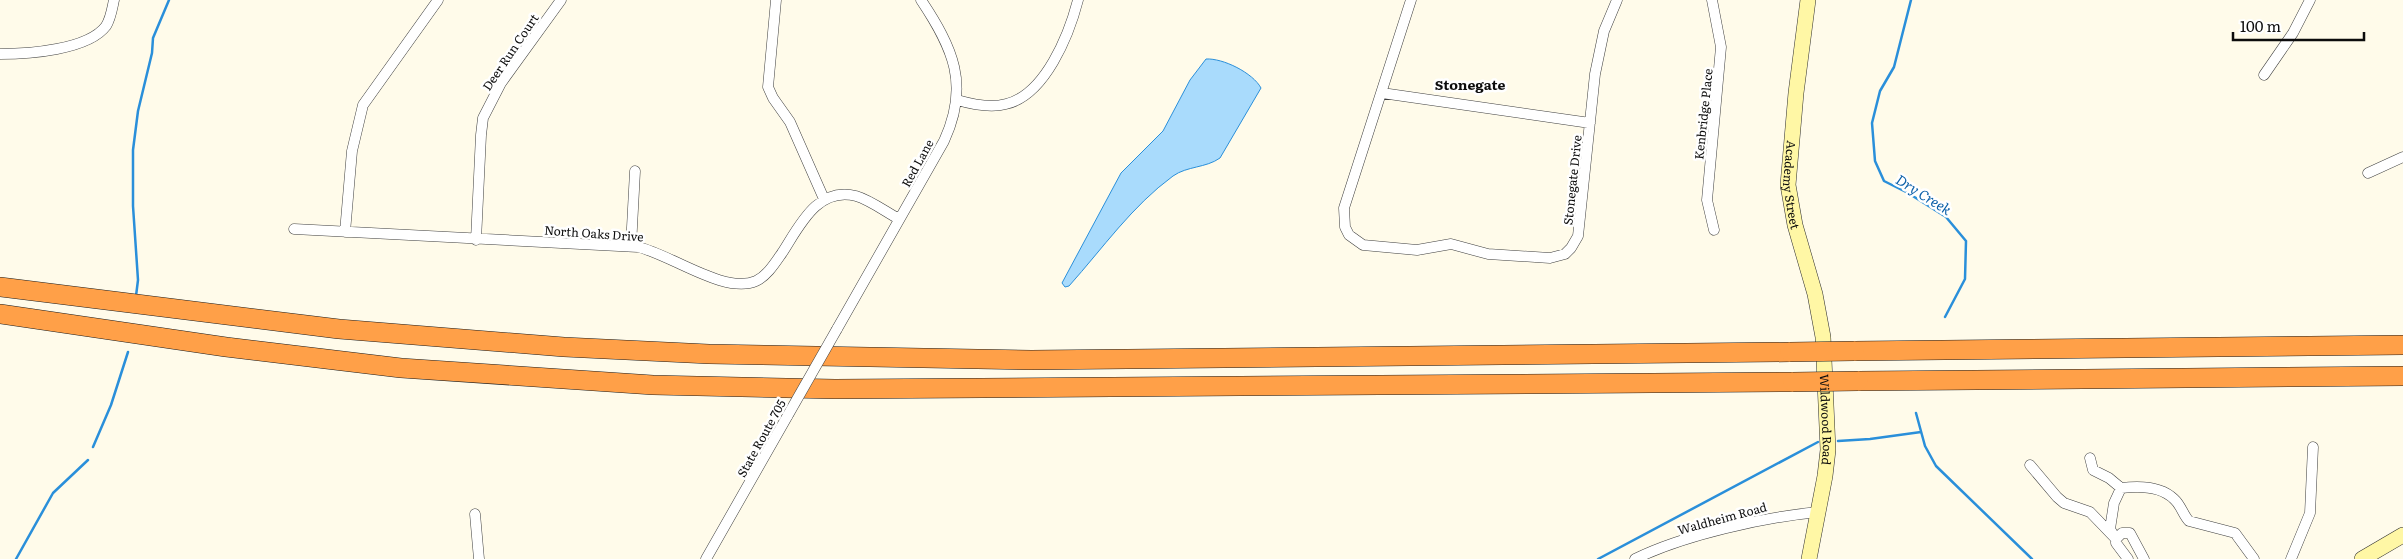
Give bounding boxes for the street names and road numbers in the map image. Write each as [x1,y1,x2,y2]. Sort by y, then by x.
street label: Deer Run Court [478,10,542,94]
street label: Kenbridge Place [1689,68,1717,160]
street label: Stonegate Drive [1558,134,1586,226]
street label: Red Lane [896,136,938,190]
street label: Academy Street [1779,140,1805,231]
street label: North Oaks Drive [544,221,644,245]
street label: Wildwood Road [1816,374,1837,467]
street label: State Route 705 [732,396,790,480]
street label: Waldheim Road [1675,497,1769,539]

